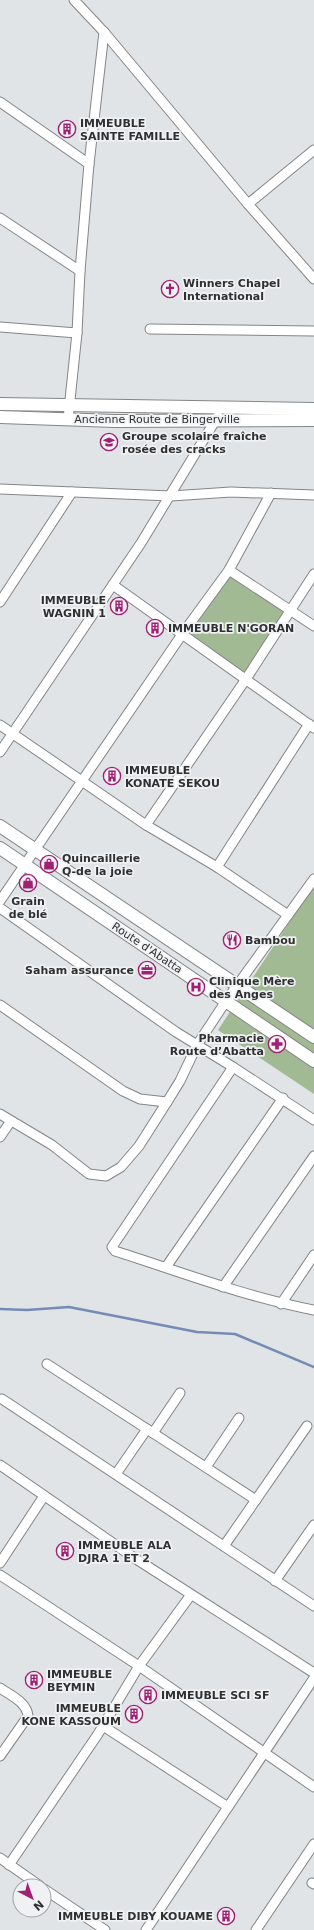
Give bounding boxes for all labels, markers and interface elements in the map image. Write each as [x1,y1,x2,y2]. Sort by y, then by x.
place label: IMMEUBLE SAINTE FAMILLE [80,117,180,143]
building icon: IMMEUBLE SAINTE FAMILLE [57,119,77,139]
place label: Winners Chapel International [183,277,280,303]
church icon: Winners Chapel International [160,279,180,299]
street label: Ancienne Route de Bingerville [74,413,240,426]
place label: Groupe scolaire fraîche rosée des cracks [122,430,267,456]
school or university icon: Groupe scolaire fraîche rosée des cracks [99,432,119,452]
place label: IMMEUBLE WAGNIN 1 [41,594,106,620]
building icon: IMMEUBLE WAGNIN 1 [109,596,129,616]
building icon: IMMEUBLE N'GORAN [145,618,165,638]
place label: IMMEUBLE N'GORAN [168,622,294,635]
place label: IMMEUBLE KONATE SEKOU [125,764,220,790]
building icon: IMMEUBLE KONATE SEKOU [102,766,122,786]
place label: Quincaillerie Q-de la joie [62,852,140,878]
shop icon: Quincaillerie Q-de la joie [39,854,59,874]
shop icon: Grain de blé [18,873,38,893]
place label: Grain de blé [9,895,47,921]
street label: Route d'Abatta [109,920,185,976]
restaurant icon: Bambou [222,930,242,950]
place label: Bambou [245,934,296,947]
office icon: Saham assurance [137,960,157,980]
place label: Saham assurance [25,964,134,977]
place label: Clinique Mère des Anges [209,975,295,1001]
hospital icon: Clinique Mère des Anges [186,977,206,997]
place label: Pharmacie Route d’Abatta [170,1032,264,1058]
pharmacy icon: Pharmacie Route d’Abatta [267,1034,287,1054]
place label: IMMEUBLE ALA DJRA 1 ET 2 [78,1539,172,1565]
building icon: IMMEUBLE ALA DJRA 1 ET 2 [55,1541,75,1561]
place label: IMMEUBLE BEYMIN [47,1668,112,1694]
building icon: IMMEUBLE BEYMIN [24,1670,44,1690]
building icon: IMMEUBLE SCI SF [138,1685,158,1705]
place label: IMMEUBLE SCI SF [161,1689,270,1702]
place label: IMMEUBLE KONE KASSOUM [21,1702,121,1728]
building icon: IMMEUBLE KONE KASSOUM [124,1704,144,1724]
north arrow [12,1878,52,1918]
text: N [30,1897,46,1913]
building icon: IMMEUBLE DIBY KOUAME [216,1906,236,1926]
place label: IMMEUBLE DIBY KOUAME [58,1910,213,1923]

